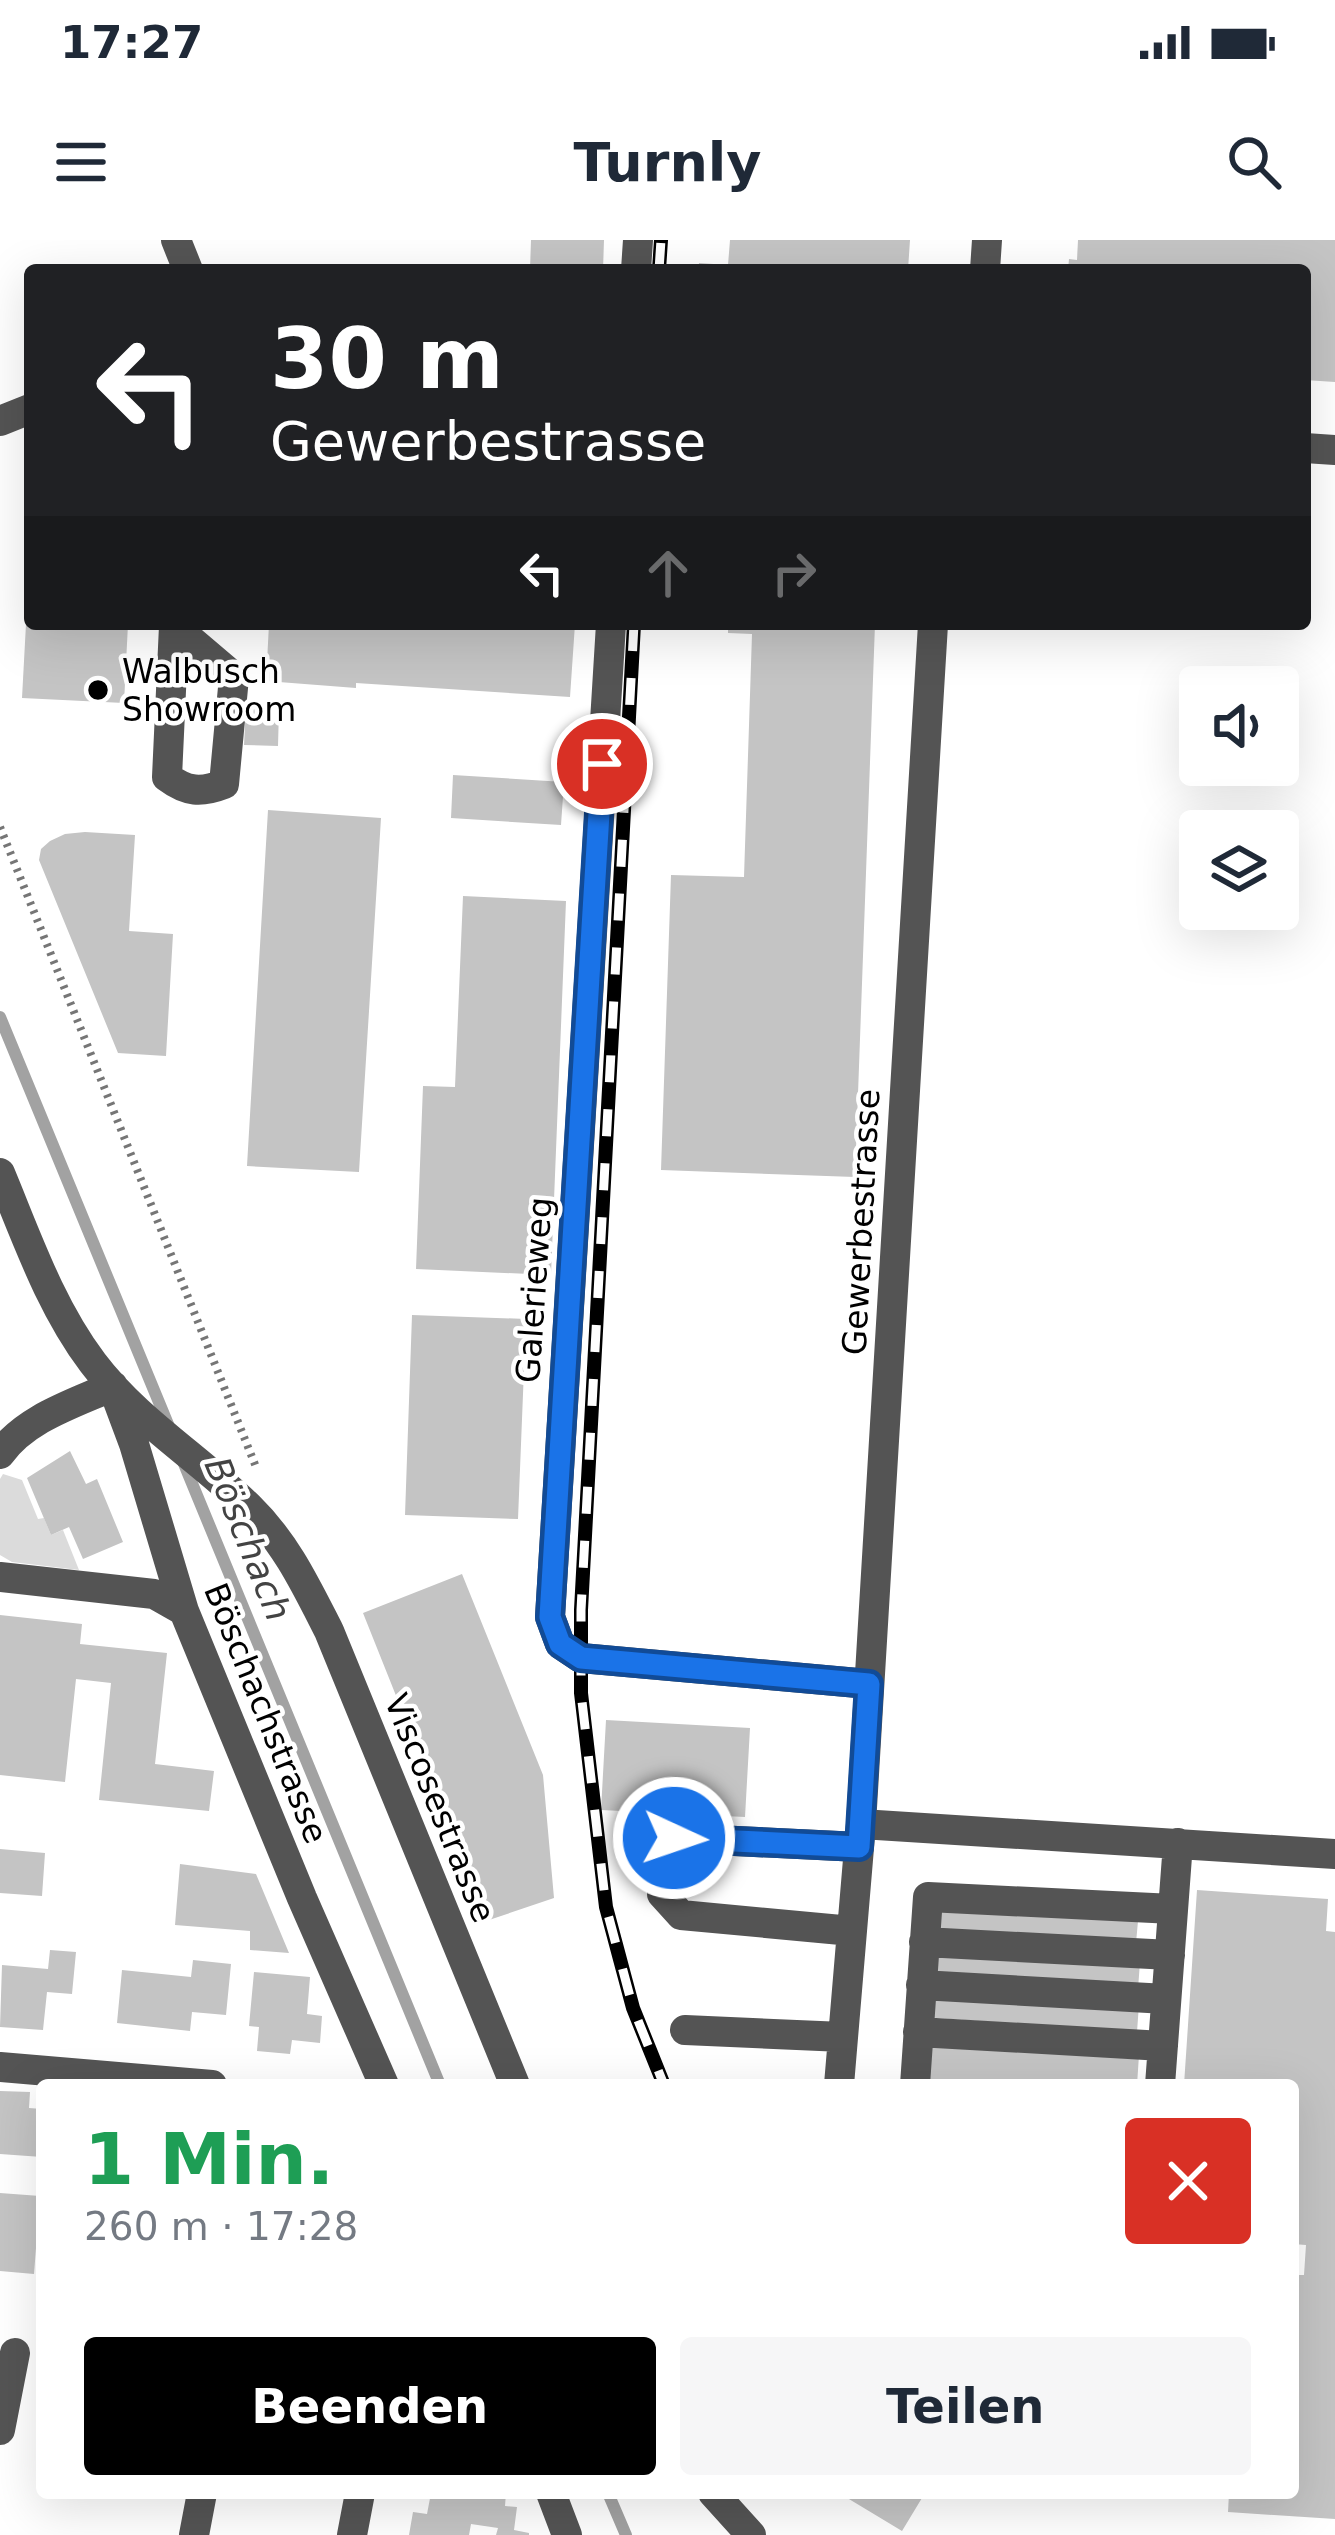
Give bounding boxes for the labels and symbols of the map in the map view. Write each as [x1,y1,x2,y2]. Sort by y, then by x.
place label: Walbusch Showroom [122,652,296,729]
marker: Walbusch Showroom [85,677,111,703]
pin [551,713,653,815]
street label: Gewerbestrasse [835,1088,887,1356]
street label: Galerieweg [508,1196,560,1384]
water label: Böschach [197,1451,299,1627]
street label: Böschachstrasse [196,1577,336,1849]
street label: Viscosestrasse [376,1688,504,1928]
position arrow [611,1775,737,1901]

